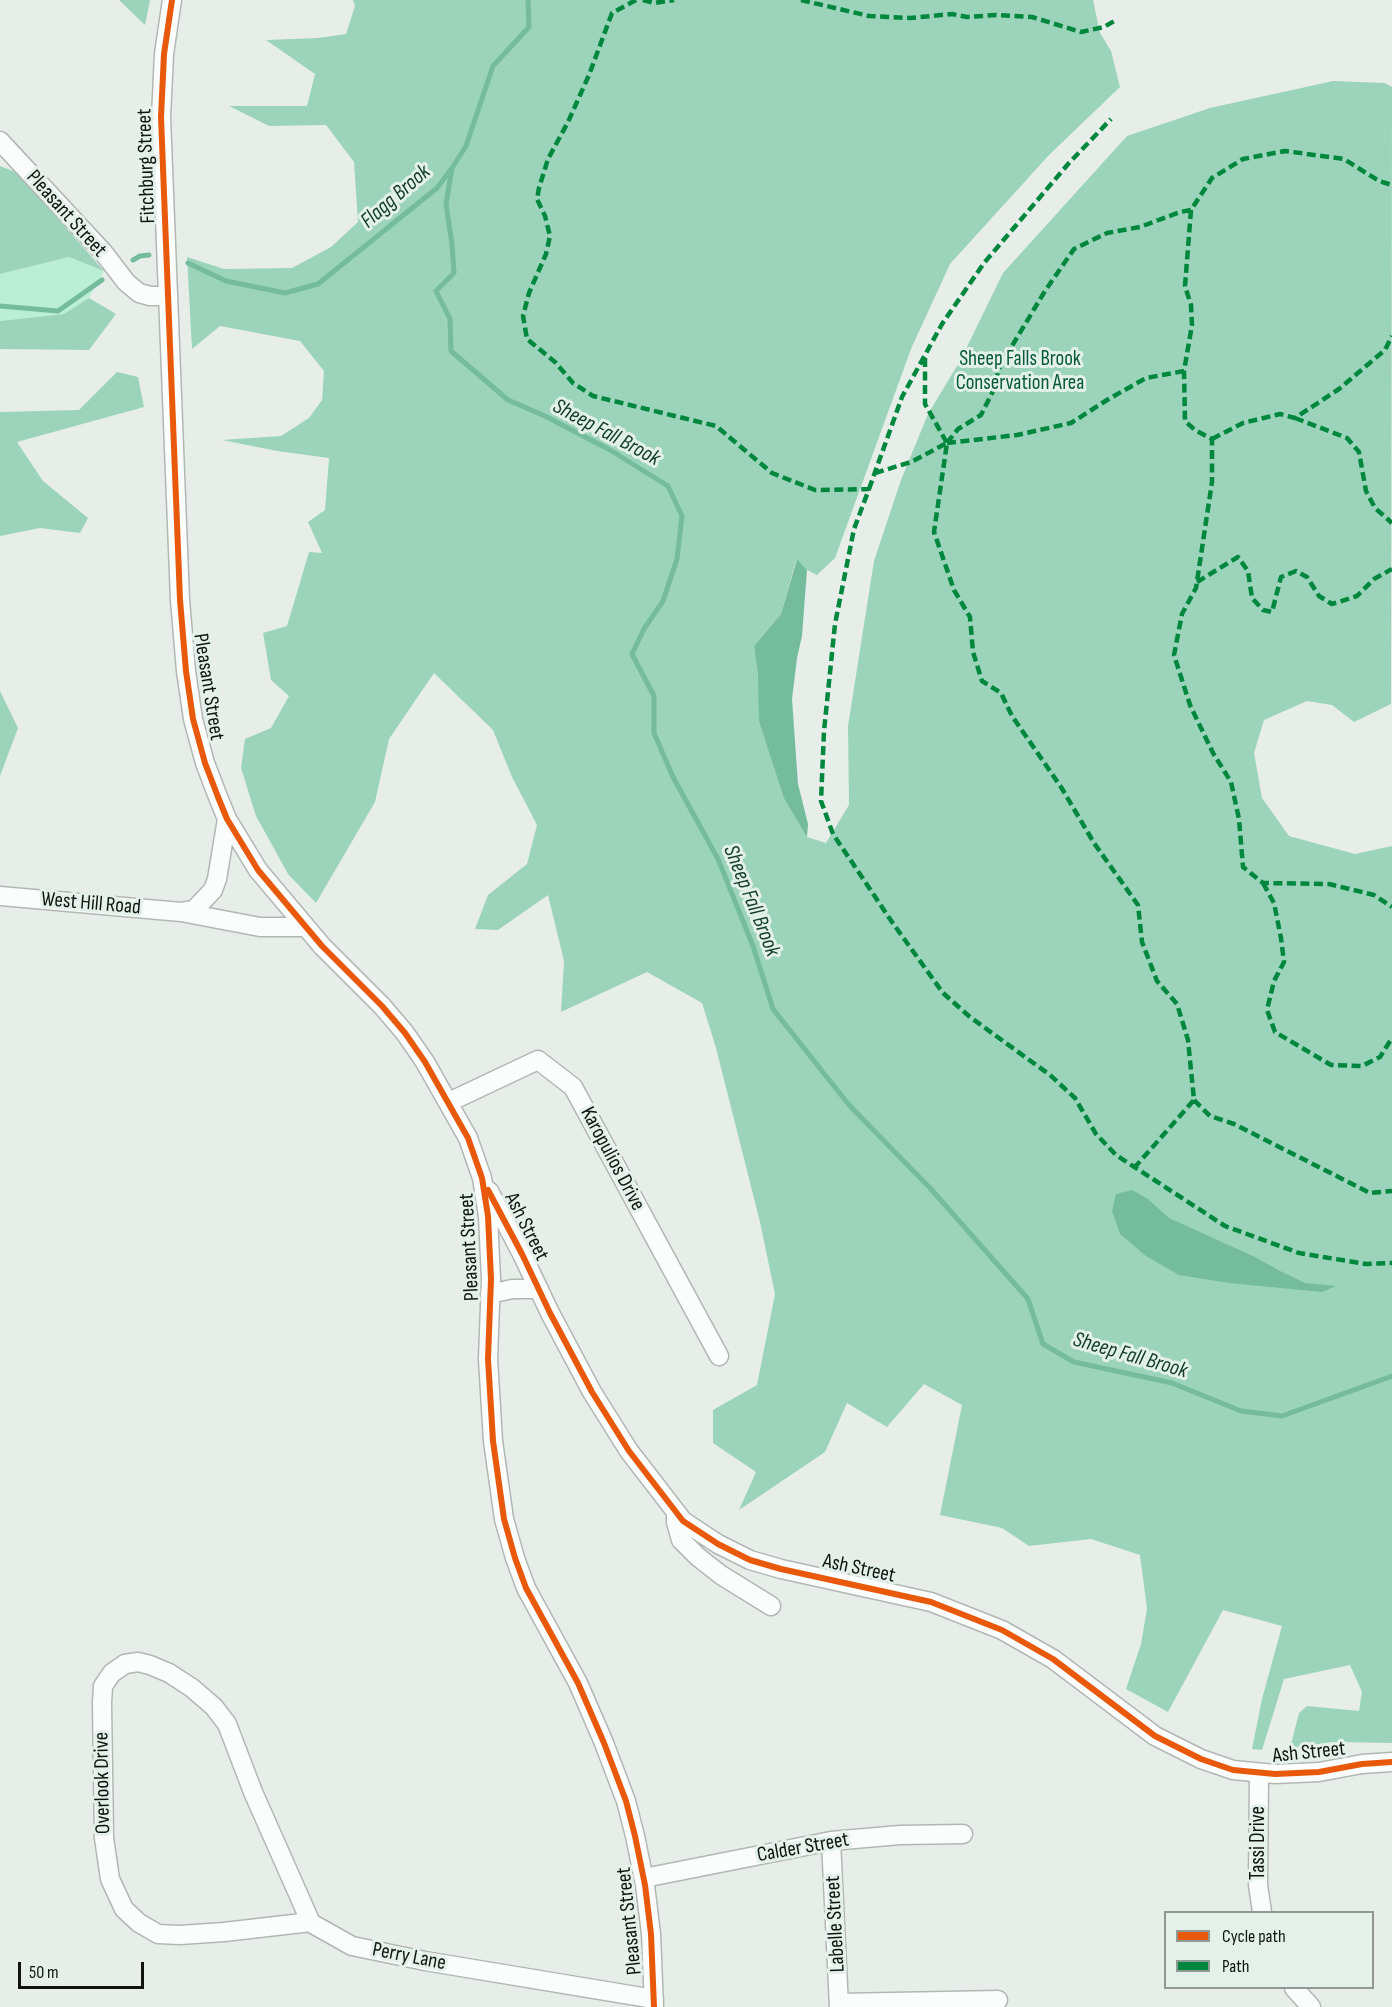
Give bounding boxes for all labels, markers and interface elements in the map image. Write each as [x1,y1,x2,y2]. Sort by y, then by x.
street label: Fitchburg Street [132,108,162,224]
water label: Flagg Brook [356,159,436,235]
street label: Pleasant Street [20,165,112,263]
park label: Sheep Falls Brook Conservation Area [956,347,1084,397]
water label: Sheep Fall Brook [548,394,664,472]
street label: Pleasant Street [187,632,229,742]
water label: Sheep Fall Brook [717,841,785,961]
street label: West Hill Road [40,887,142,921]
street label: Karopulios Drive [574,1103,650,1215]
street label: Ash Street [498,1189,554,1265]
street label: Pleasant Street [455,1192,485,1302]
water label: Sheep Fall Brook [1070,1327,1190,1385]
street label: Ash Street [821,1549,897,1589]
street label: Overlook Drive [90,1732,116,1834]
street label: Ash Street [1271,1737,1347,1769]
street label: Tassi Drive [1246,1806,1272,1880]
street label: Calder Street [755,1828,851,1868]
street label: Pleasant Street [612,1866,648,1976]
street label: Labelle Street [821,1875,851,1973]
legend [1164,1911,1374,1989]
text: Cycle path [1222,1926,1286,1947]
street label: Perry Lane [370,1938,448,1976]
scale bar [21,1950,147,1988]
text: Path [1222,1956,1250,1977]
text: 50 m [29,1962,59,1983]

